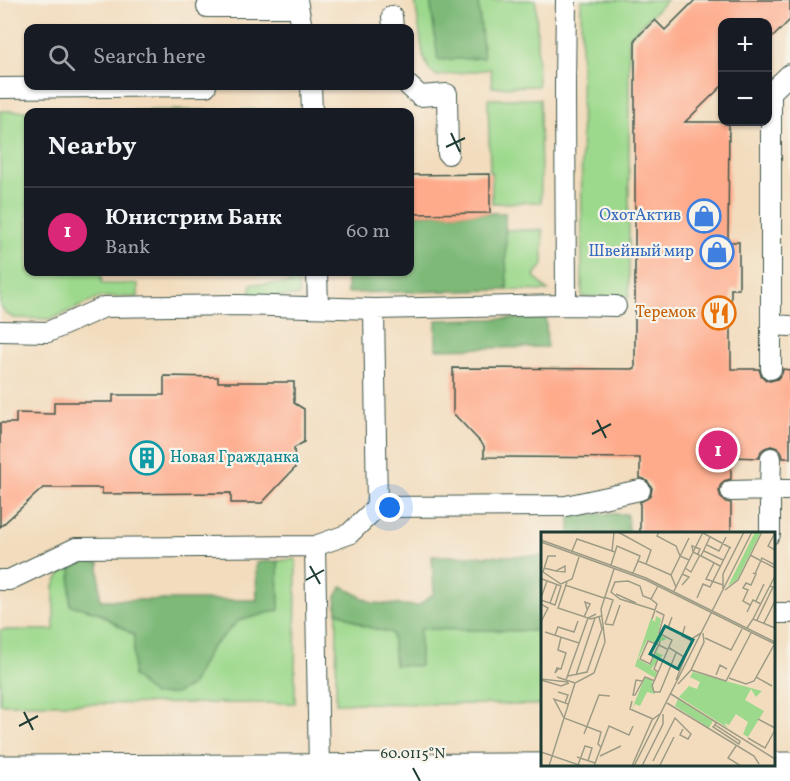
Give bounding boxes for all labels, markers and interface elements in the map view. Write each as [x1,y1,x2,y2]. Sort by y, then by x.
map controls [718,18,772,126]
button: + [718,18,772,72]
search box [24,24,414,90]
icon: search [45,41,78,74]
text: Search here [93,42,206,73]
button: − [718,72,772,126]
text: Nearby [48,129,137,165]
shop icon: ОхотАктив [686,198,722,234]
text: Юнистрим Банк [105,203,282,234]
place label: ОхотАктив [599,205,681,227]
text: 1 [63,218,72,246]
text: 60 m [346,218,390,246]
text: Bank [105,234,150,262]
shop icon: Швейный мир [699,234,735,270]
place label: Швейный мир [589,241,694,263]
restaurant icon: Теремок [701,295,737,331]
place label: Теремок [635,302,696,324]
pin: 1 [698,428,738,472]
building icon: Новая Гражданка [129,440,165,476]
place label: Новая Гражданка [170,447,300,469]
your location [375,493,404,522]
inset map [541,532,775,766]
text: 60.0115°N [381,744,445,765]

